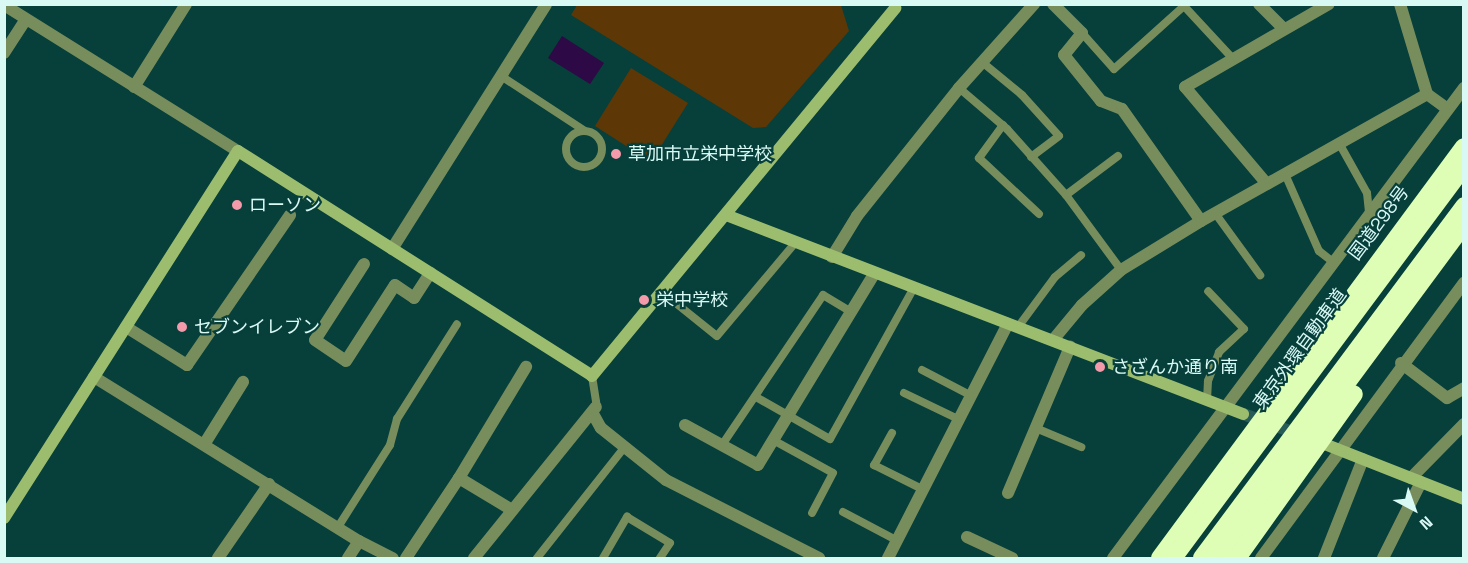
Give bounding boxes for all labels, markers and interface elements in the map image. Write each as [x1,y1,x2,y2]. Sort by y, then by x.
place label: 草加市立栄中学校 [628,143,772,165]
marker: 草加市立栄中学校 [609,147,623,161]
street label: 国道298号 [1344,182,1414,264]
place label: ローソン [249,194,321,216]
marker: ローソン [230,198,244,212]
street label: 東京外環自動車道 [1249,284,1351,414]
place label: 栄中学校 [656,289,728,311]
marker: 栄中学校 [637,293,651,307]
place label: セブンイレブン [194,316,320,338]
marker: セブンイレブン [175,320,189,334]
place label: さざんか通り南 [1112,356,1238,378]
marker: さざんか通り南 [1093,360,1107,374]
north arrow [1384,479,1444,539]
text: N [1415,512,1437,534]

